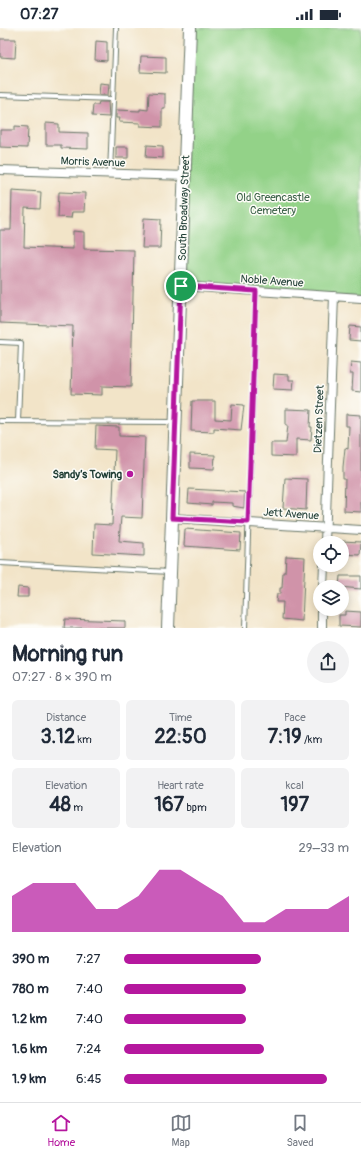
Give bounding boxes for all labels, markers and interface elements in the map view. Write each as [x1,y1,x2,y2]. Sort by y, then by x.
text: 07:27 [20,5,59,24]
street label: Morris Avenue [60,154,126,170]
street label: South Broadway Street [176,154,192,261]
park label: Old Greencastle Cemetery [236,191,310,217]
pin [164,269,198,303]
street label: Noble Avenue [240,272,304,290]
icon: arrive [170,275,192,297]
street label: Dietzen Street [311,384,327,453]
place label: Sandy’s Towing [52,468,122,481]
marker: Sandy’s Towing [125,469,135,479]
street label: Jett Avenue [263,506,320,522]
map controls [313,536,349,616]
button: locate [313,536,349,572]
button: layers [313,580,349,616]
text: Morning run [12,640,123,668]
button: share [307,641,349,683]
text: 07:27 · 8 × 390 m [12,669,112,685]
text: Distance [46,711,86,724]
text: Time [169,711,192,724]
text: Pace [284,711,306,724]
text: 3.12 [41,724,75,749]
text: 22:50 [154,724,207,749]
text: 7:19 [267,724,302,749]
text: km [75,733,92,746]
text: /km [302,733,322,746]
text: Elevation [45,779,87,792]
text: Heart rate [157,779,204,792]
text: kcal [286,779,304,792]
text: 48 [49,792,71,817]
text: 167 [154,792,184,817]
text: 197 [280,792,309,817]
text: m [71,801,83,814]
text: bpm [184,801,207,814]
text: Elevation [12,840,62,856]
text: 29–33 m [299,840,349,856]
text: 390 m [12,951,49,967]
text: 7:27 [76,951,101,967]
text: 780 m [12,981,49,997]
text: 7:40 [76,981,103,997]
text: 1.2 km [12,1011,47,1027]
text: 7:40 [76,1011,103,1027]
text: 1.6 km [12,1041,47,1057]
text: 7:24 [76,1041,101,1057]
text: 1.9 km [12,1071,46,1087]
text: 6:45 [76,1071,102,1087]
tab: Home [47,1112,75,1149]
tab: Map [170,1112,192,1149]
tab: Saved [286,1112,314,1149]

